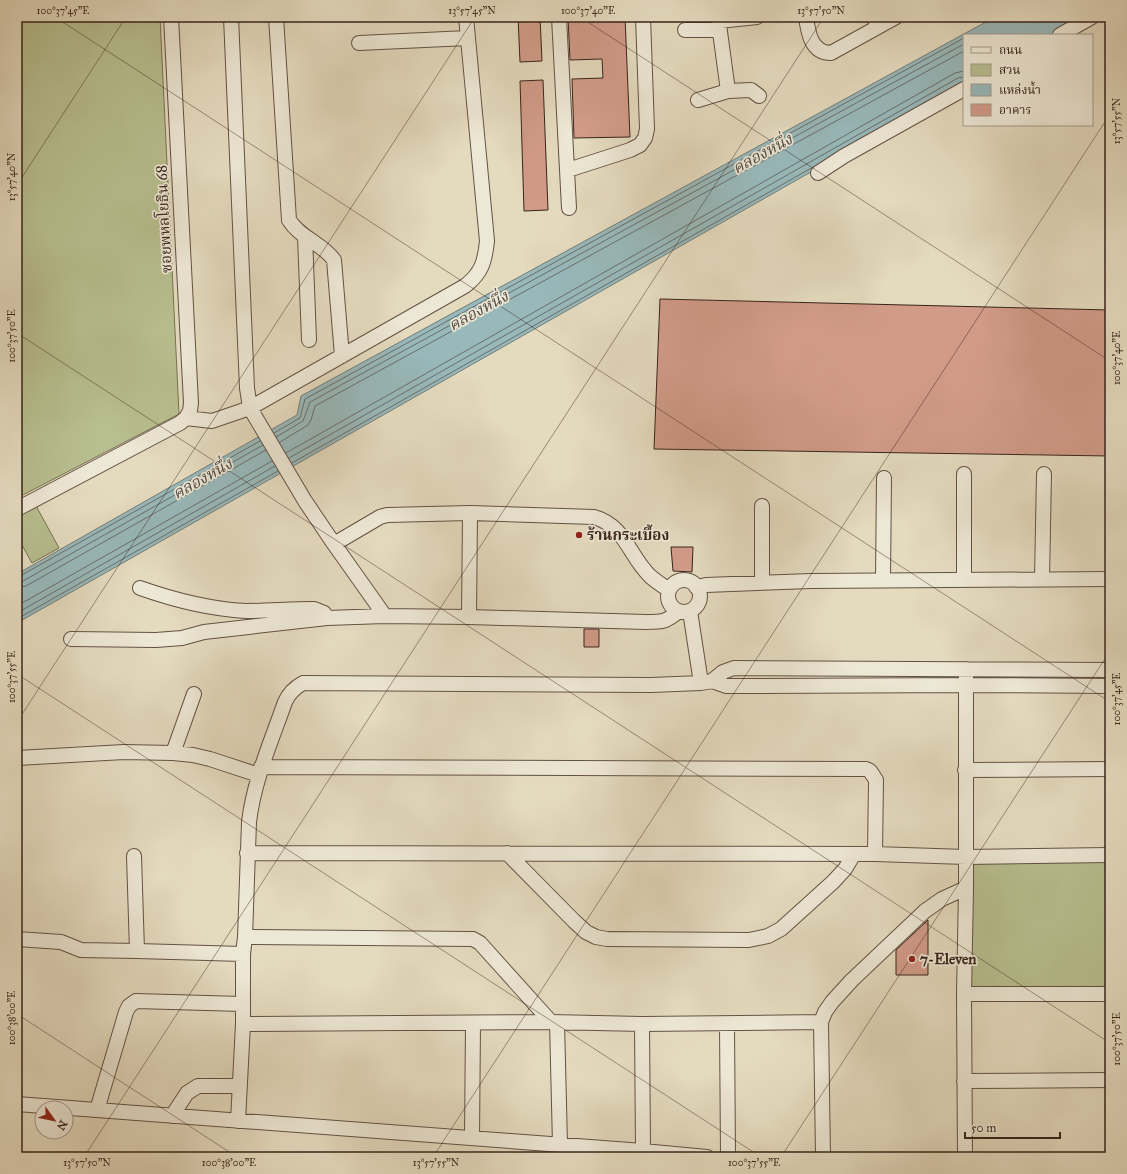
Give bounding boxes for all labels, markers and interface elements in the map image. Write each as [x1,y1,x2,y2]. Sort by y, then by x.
text: 100°37'45"E [36,5,90,17]
text: 13°57'45"N [448,5,496,17]
text: 100°37'40"E [561,5,615,17]
text: 13°57'50"N [797,5,845,17]
legend [963,34,1093,126]
text: ถนน [999,43,1022,57]
text: สวน [999,63,1021,77]
text: แหล่งน้ำ [999,81,1041,97]
text: 13°57'55"N [1111,97,1123,144]
text: อาคาร [999,103,1031,117]
water label: คลองหนึ่ง [728,127,796,178]
text: 13°57'40"N [6,152,18,201]
street label: ซอยพหลโยธิน 68 [150,165,176,274]
water label: คลองหนึ่ง [444,284,512,335]
text: 100°37'50"E [6,309,18,363]
text: 100°37'40"E [1111,331,1123,385]
water label: คลองหนึ่ง [168,452,236,503]
place label: ร้านกระเบื้อง [587,524,669,544]
marker: ร้านกระเบื้อง [574,530,584,540]
text: 100°37'55"E [6,651,18,703]
text: 100°37'45"E [1111,672,1123,726]
place label: 7-Eleven [920,950,977,968]
marker: 7-Eleven [907,954,917,964]
text: 100°38'00"E [6,991,18,1045]
text: 100°37'50"E [1111,1012,1123,1066]
north arrow [34,1100,74,1140]
scale bar [965,1114,1060,1140]
text: N [54,1118,70,1133]
text: 50 m [971,1121,996,1135]
text: 13°57'50"N [63,1157,111,1169]
text: 100°38'00"E [202,1157,256,1169]
text: 13°57'55"N [413,1157,460,1169]
text: 100°37'55"E [728,1157,780,1169]

